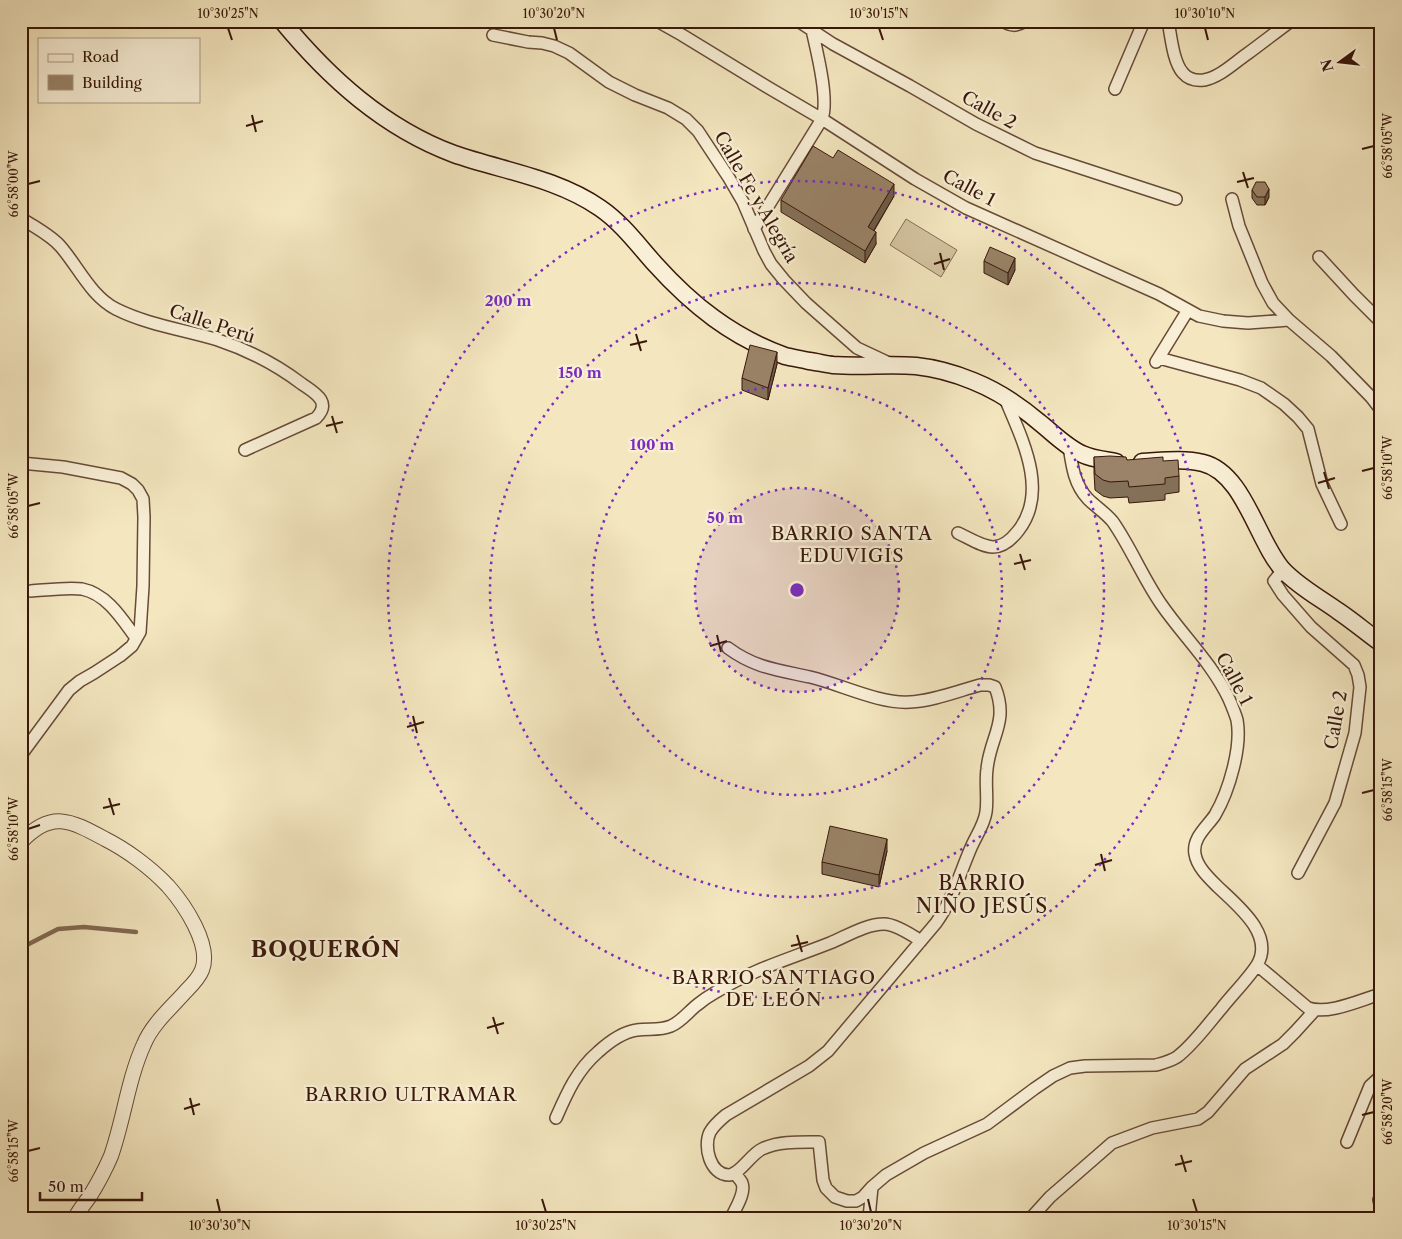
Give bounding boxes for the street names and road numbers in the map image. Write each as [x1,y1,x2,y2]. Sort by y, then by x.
street label: Calle 2 [958,86,1020,134]
street label: Calle Fe y Alegría [709,127,803,267]
street label: Calle 1 [939,165,999,211]
street label: Calle Perú [166,300,258,348]
street label: Calle 1 [1211,649,1257,709]
street label: Calle 2 [1320,689,1352,751]

